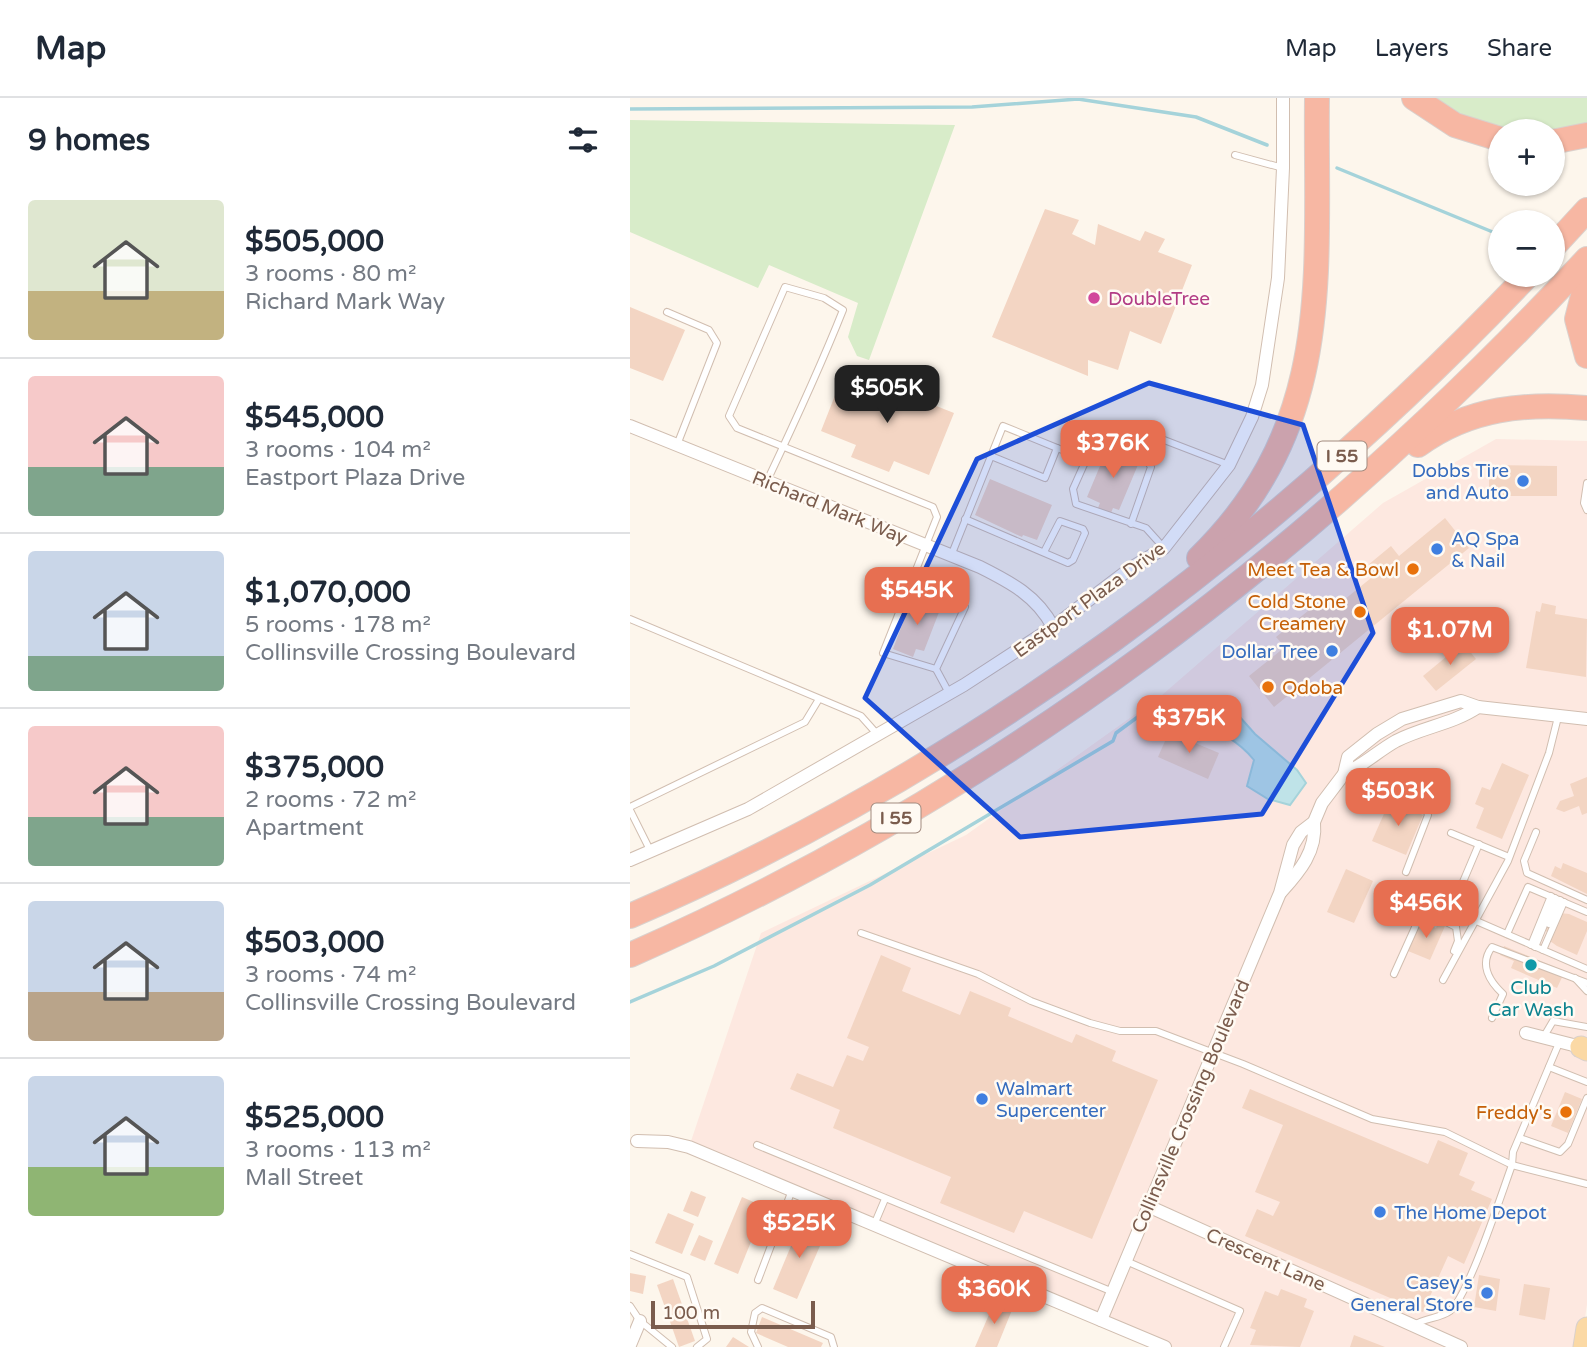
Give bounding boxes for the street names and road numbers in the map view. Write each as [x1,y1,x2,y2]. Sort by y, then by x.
road number: I 55 [1318,442,1366,470]
street label: Richard Mark Way [749,467,910,549]
street label: Eastport Plaza Drive [1010,537,1170,662]
road number: I 55 [872,804,920,832]
street label: Collinsville Crossing Boulevard [1127,976,1254,1237]
street label: Crescent Lane [1203,1224,1329,1296]

